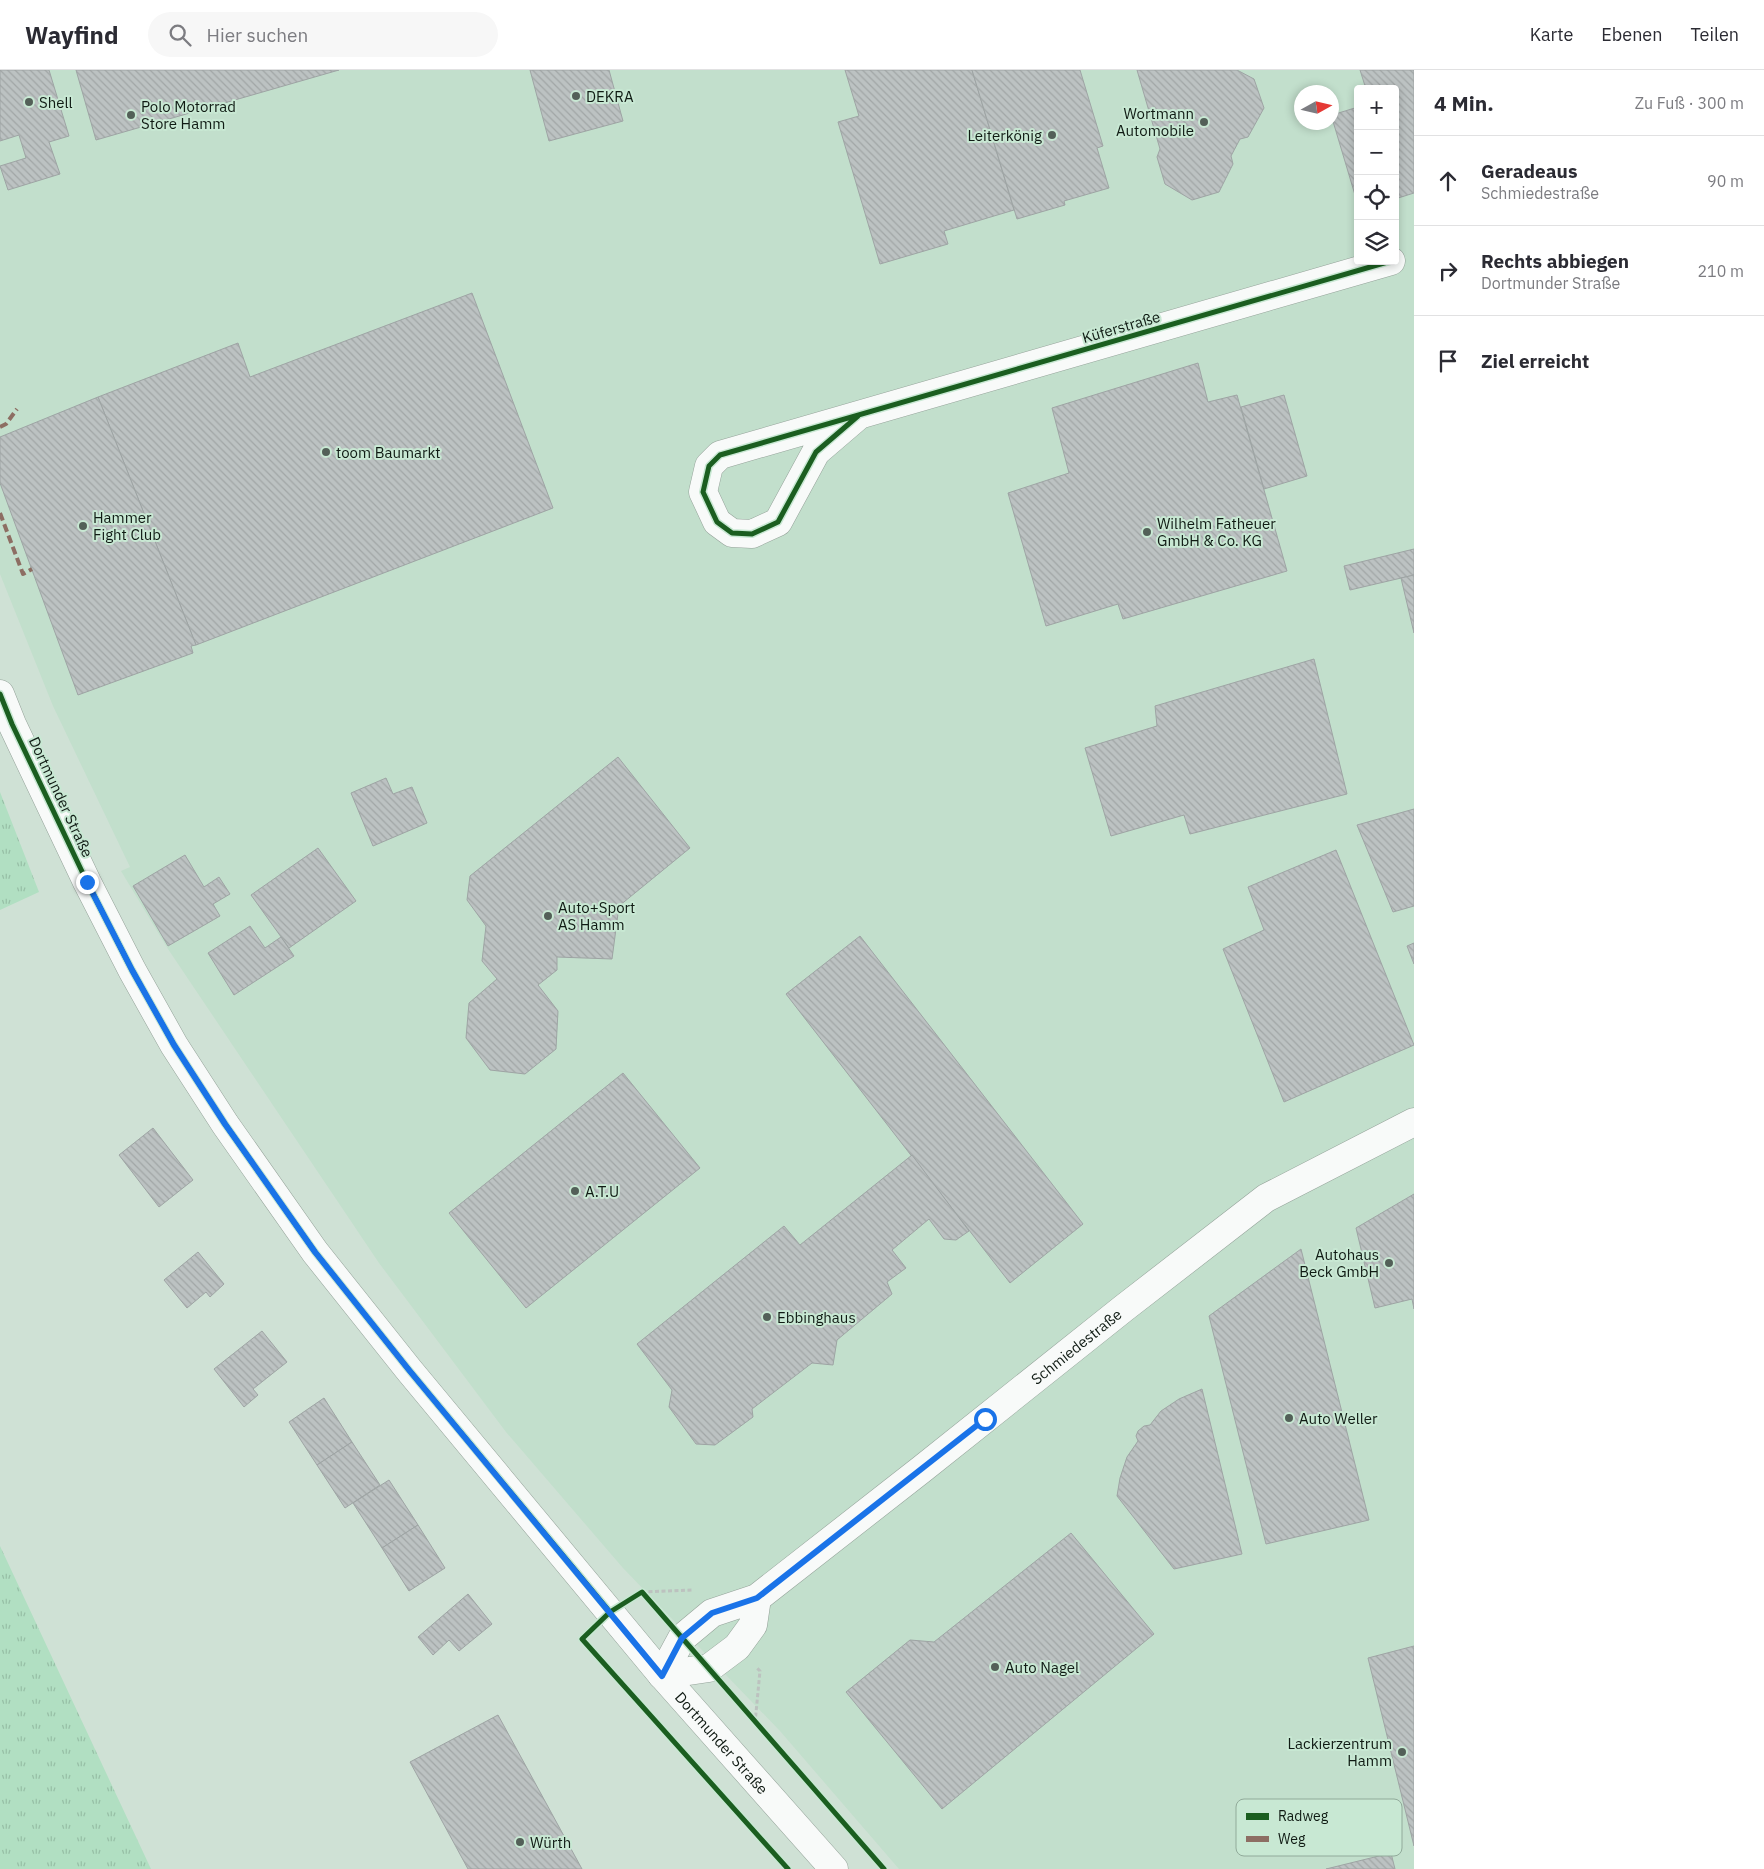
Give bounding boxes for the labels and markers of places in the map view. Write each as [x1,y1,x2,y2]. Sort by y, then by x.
place label: DEKRA [586,87,634,106]
marker: DEKRA [570,90,582,102]
place label: Shell [39,93,73,112]
marker: Shell [23,96,35,108]
place label: Polo Motorrad Store Hamm [141,97,236,133]
place label: Wortmann Automobile [1116,104,1194,140]
marker: Polo Motorrad Store Hamm [125,109,137,121]
marker: Wortmann Automobile [1198,116,1210,128]
place label: Leiterkönig [967,126,1042,145]
marker: Leiterkönig [1046,129,1058,141]
place label: toom Baumarkt [336,443,441,462]
marker: toom Baumarkt [320,446,332,458]
place label: Hammer Fight Club [93,508,161,544]
place label: Wilhelm Fatheuer GmbH & Co. KG [1157,514,1276,550]
marker: Hammer Fight Club [77,520,89,532]
marker: Wilhelm Fatheuer GmbH & Co. KG [1141,526,1153,538]
place label: Auto+Sport AS Hamm [558,898,635,934]
marker: Auto+Sport AS Hamm [542,910,554,922]
place label: A.T.U [585,1182,619,1201]
marker: A.T.U [569,1185,581,1197]
place label: Autohaus Beck GmbH [1299,1245,1379,1281]
marker: Autohaus Beck GmbH [1383,1257,1395,1269]
place label: Ebbinghaus [777,1308,856,1327]
marker: Ebbinghaus [761,1311,773,1323]
place label: Auto Weller [1299,1409,1378,1428]
marker: Auto Weller [1283,1412,1295,1424]
place label: Auto Nagel [1005,1658,1079,1677]
marker: Auto Nagel [989,1661,1001,1673]
place label: Lackierzentrum Hamm [1288,1734,1392,1770]
marker: Lackierzentrum Hamm [1396,1746,1408,1758]
place label: Würth [530,1833,571,1852]
marker: Würth [514,1836,526,1848]

